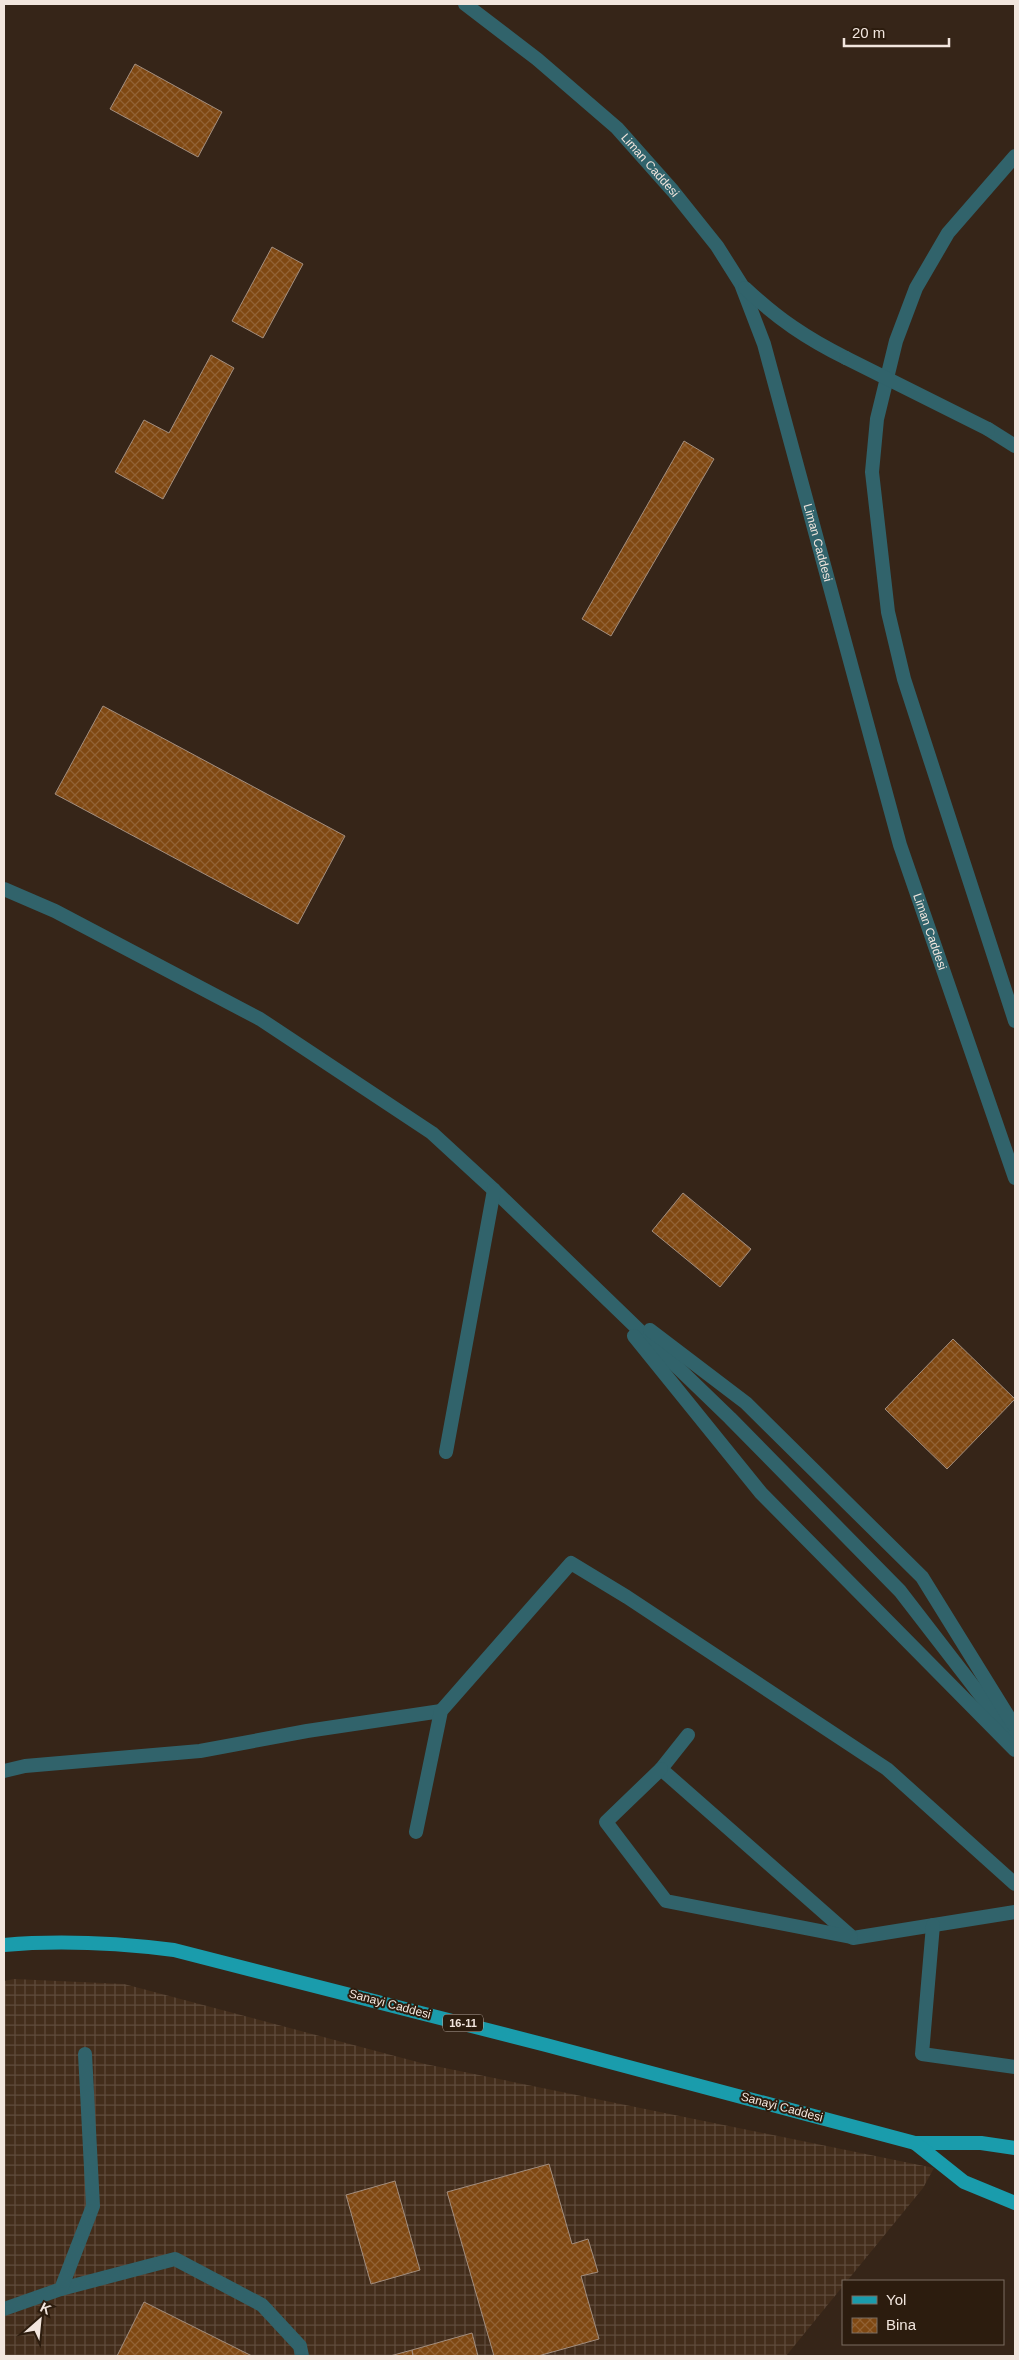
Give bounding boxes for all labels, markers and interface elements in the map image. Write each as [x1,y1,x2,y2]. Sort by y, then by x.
scale bar [844,15,949,47]
text: 20 m [852,24,885,41]
street label: Liman Caddesi [618,131,682,200]
street label: Liman Caddesi [801,502,835,583]
street label: Liman Caddesi [910,891,950,972]
street label: Sanayi Caddesi [348,1986,432,2022]
road number: 16-11 [443,2015,483,2032]
street label: Sanayi Caddesi [740,2089,824,2125]
legend [842,2280,1004,2345]
text: Yol [886,2291,906,2308]
north arrow [15,2295,65,2345]
text: K [38,2299,54,2318]
text: Bina [886,2316,917,2333]

